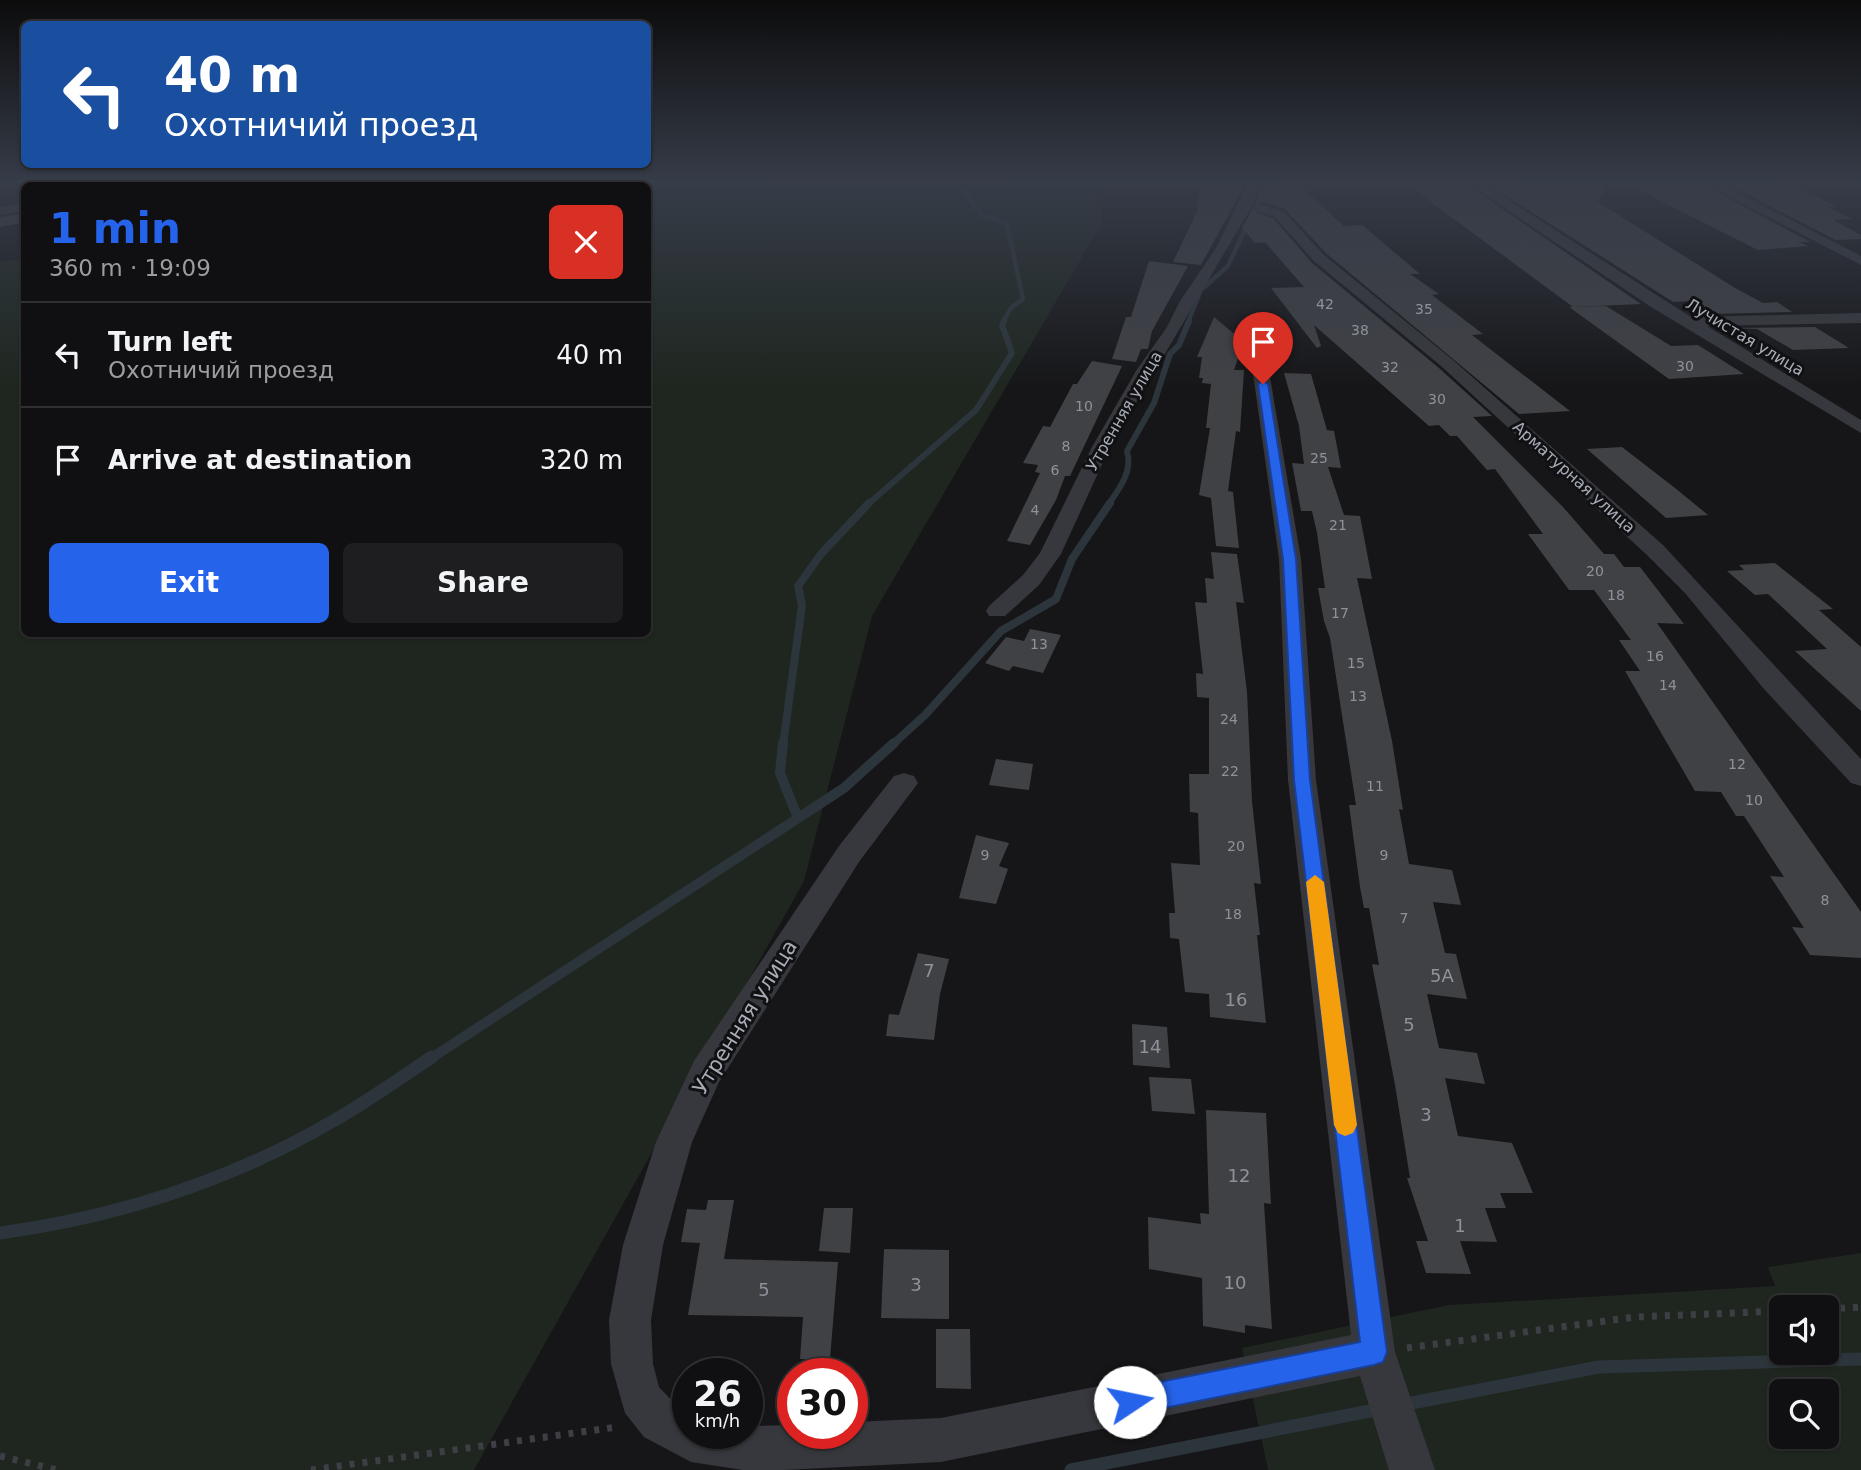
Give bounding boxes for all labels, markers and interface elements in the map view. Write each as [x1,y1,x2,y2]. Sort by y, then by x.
text: 40 m [164,47,300,104]
icon: left [49,49,140,140]
text: Охотничий проезд [164,106,478,144]
text: 1 min [49,204,181,253]
button: close [549,205,623,279]
text: 360 m · 19:09 [49,255,211,281]
street label: Лучистая улица [1682,294,1808,380]
house number: 42 [1316,296,1334,312]
house number: 35 [1415,301,1433,317]
pin [1233,312,1293,384]
house number: 38 [1351,322,1369,338]
icon: arrive [1244,323,1282,361]
text: Turn left [108,327,232,357]
icon: left [49,336,87,374]
text: 40 m [556,340,623,370]
street label: Утренняя улица [1082,348,1166,474]
text: Охотничий проезд [108,357,334,383]
house number: 30 [1676,358,1694,374]
house number: 32 [1381,359,1399,375]
house number: 30 [1428,391,1446,407]
house number: 10 [1075,398,1093,414]
street label: Арматурная улица [1509,417,1639,537]
house number: 8 [1062,438,1070,454]
icon: arrive [49,441,87,479]
text: Arrive at destination [108,445,412,475]
text: 320 m [540,445,623,475]
house number: 25 [1310,450,1328,466]
house number: 6 [1051,462,1060,478]
house number: 4 [1031,502,1040,518]
house number: 21 [1329,517,1347,533]
button: Exit [49,543,329,623]
button: Share [343,543,623,623]
house number: 20 [1586,563,1604,579]
house number: 18 [1607,587,1625,603]
house number: 17 [1331,605,1349,621]
house number: 13 [1030,636,1048,652]
house number: 16 [1646,648,1664,664]
house number: 15 [1347,655,1365,671]
house number: 14 [1659,677,1677,693]
house number: 13 [1349,688,1367,704]
house number: 24 [1220,711,1238,727]
house number: 12 [1728,756,1746,772]
house number: 22 [1221,763,1239,779]
house number: 11 [1366,778,1384,794]
house number: 10 [1745,792,1763,808]
house number: 20 [1227,838,1245,854]
house number: 9 [981,847,989,863]
house number: 9 [1380,847,1388,863]
house number: 8 [1821,892,1829,908]
house number: 18 [1224,906,1242,922]
house number: 7 [1400,910,1408,926]
street label: Утренняя улица [688,935,802,1099]
house number: 7 [923,960,935,981]
house number: 5А [1430,965,1455,986]
house number: 16 [1225,989,1247,1010]
house number: 5 [1403,1014,1415,1035]
house number: 14 [1139,1036,1161,1057]
house number: 3 [1420,1104,1432,1125]
house number: 12 [1228,1165,1250,1186]
house number: 1 [1454,1215,1466,1236]
house number: 10 [1224,1272,1246,1293]
house number: 3 [910,1274,922,1295]
house number: 5 [758,1279,770,1300]
map controls [1769,1295,1839,1449]
button: sound [1769,1295,1839,1365]
speed limit sign: 30 [777,1358,868,1449]
position arrow [1093,1365,1167,1439]
text: 26 [693,1374,742,1414]
button: search [1769,1379,1839,1449]
text: km/h [695,1410,740,1431]

